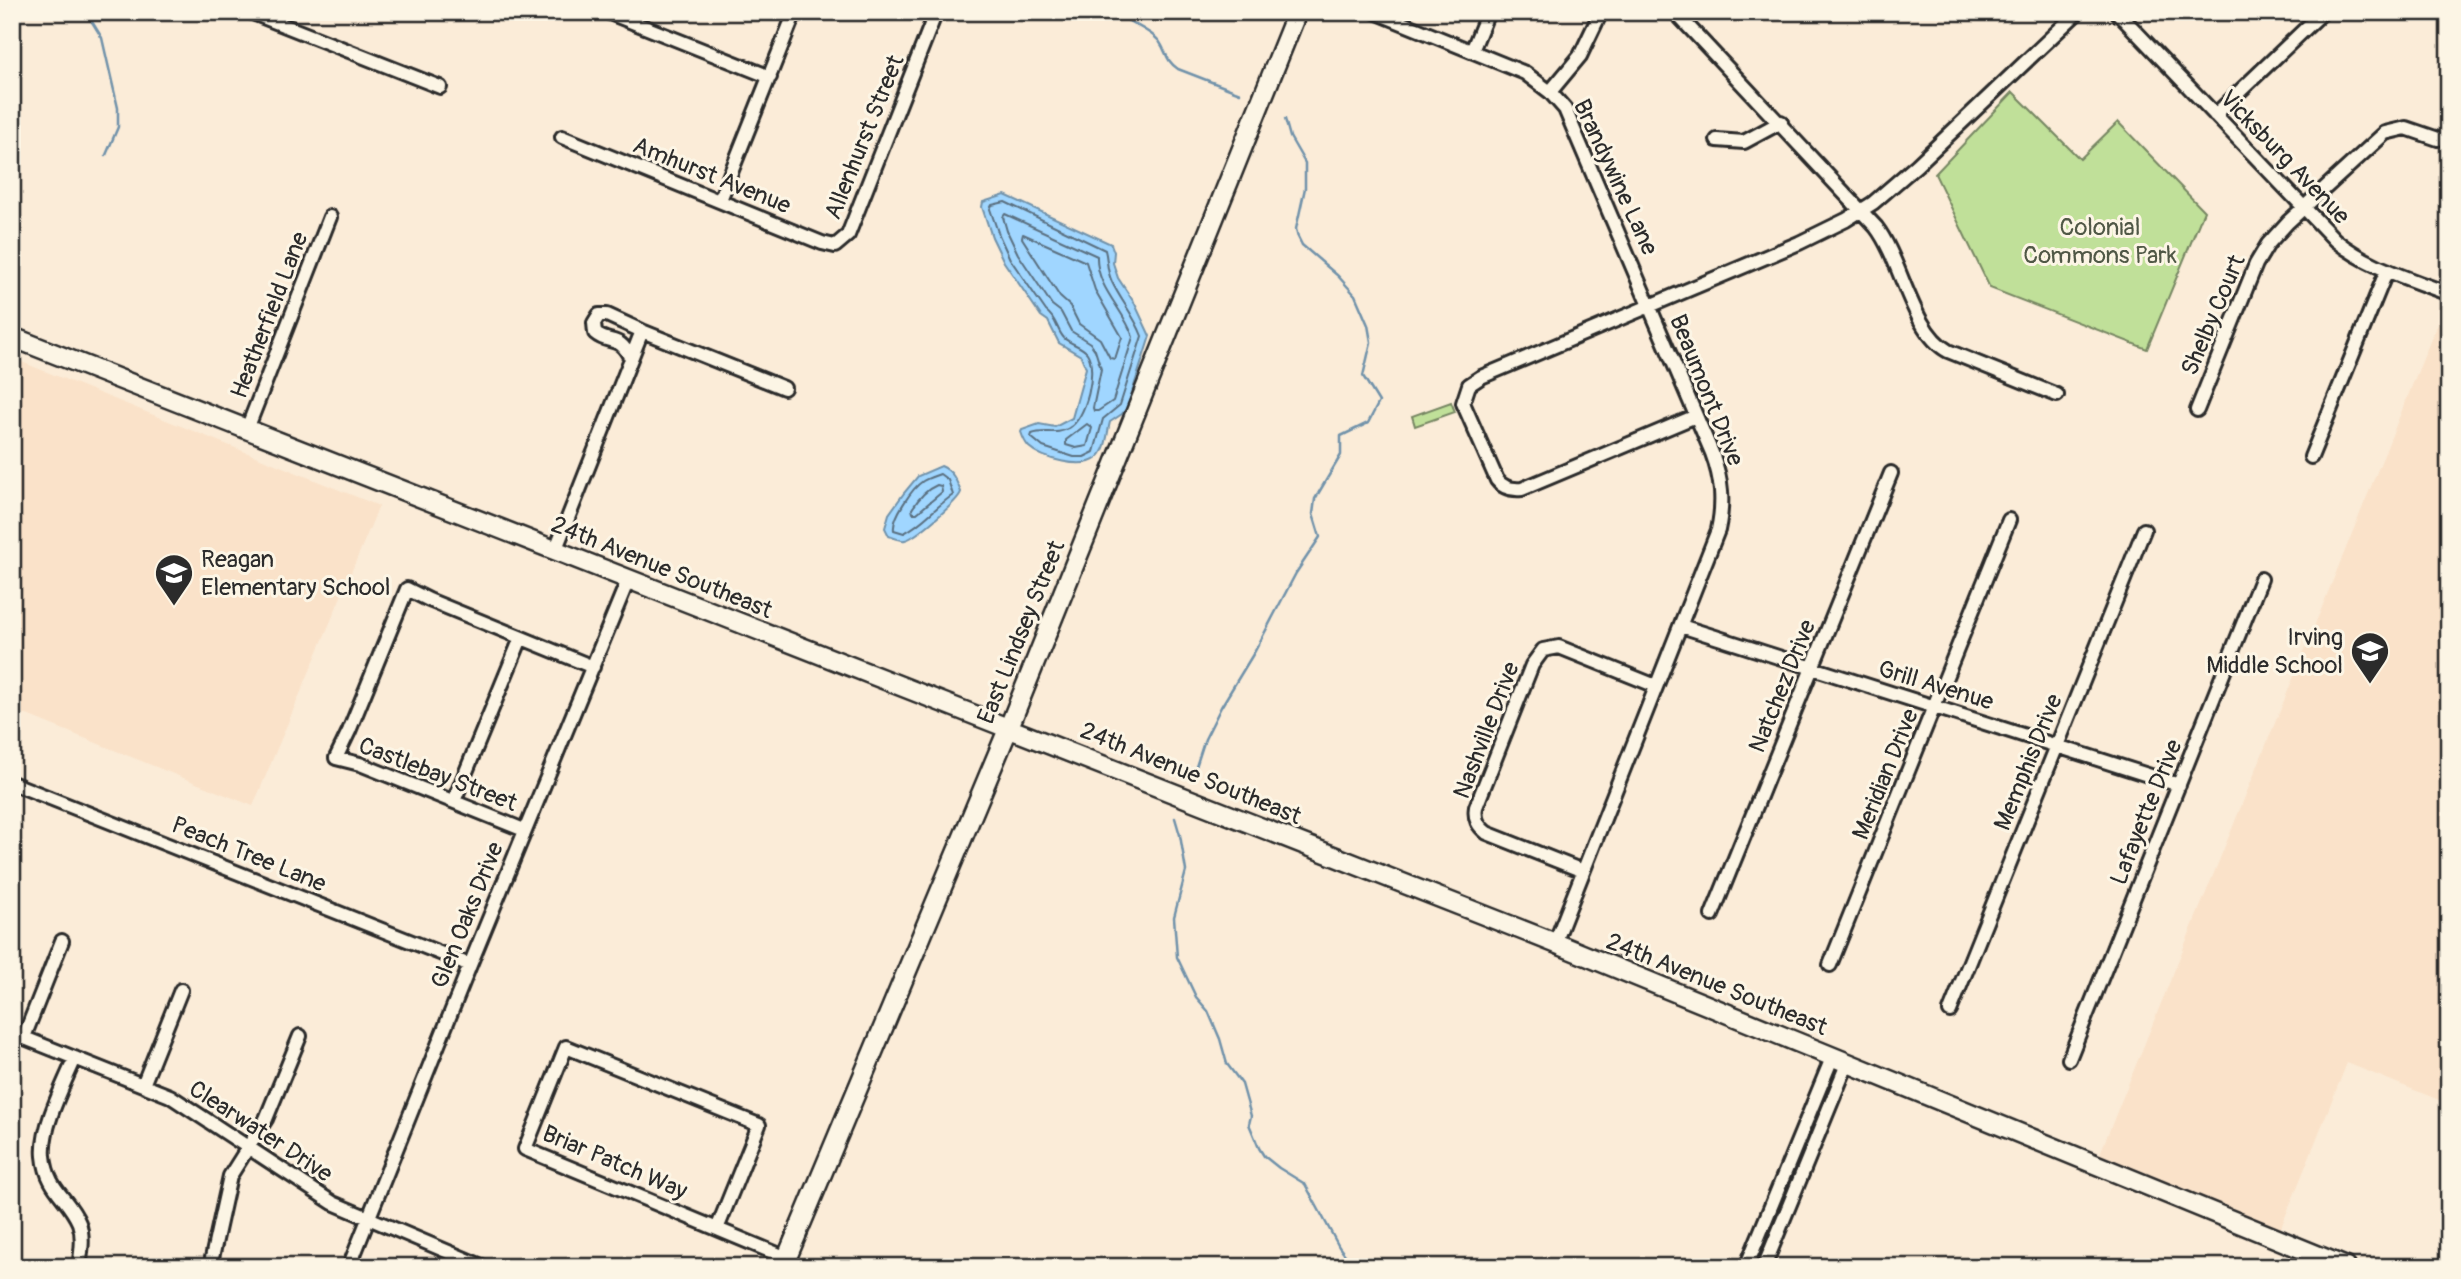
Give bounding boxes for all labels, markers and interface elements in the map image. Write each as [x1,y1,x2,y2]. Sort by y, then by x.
street label: Allenhurst Street [818,51,911,224]
street label: Vicksburg Avenue [2213,84,2356,231]
street label: Brandywine Lane [1567,95,1664,260]
street label: Amhurst Avenue [629,131,795,220]
park label: Colonial Commons Park [2023,213,2177,270]
street label: Heatherfield Lane [224,228,315,402]
street label: Shelby Court [2175,250,2252,380]
street label: Beaumont Drive [1663,310,1750,470]
street label: 24th Avenue Southeast [547,510,777,625]
street label: East Lindsey Street [971,536,1072,728]
place label: Reagan Elementary School [201,545,391,602]
school or university icon: Reagan Elementary School [153,552,195,607]
street label: Natchez Drive [1743,615,1822,757]
place label: Irving Middle School [2206,623,2343,680]
school or university icon: Irving Middle School [2349,630,2391,685]
street label: Grill Avenue [1875,654,1997,717]
street label: Nashville Drive [1447,658,1526,803]
street label: Memphis Drive [1988,690,2069,835]
street label: Meridian Drive [1846,704,1925,844]
street label: 24th Avenue Southeast [1076,716,1306,831]
street label: Castlebay Street [354,731,521,818]
street label: Lafayette Drive [2104,735,2189,889]
street label: Peach Tree Lane [167,810,330,899]
street label: Glen Oaks Drive [425,838,510,993]
street label: 24th Avenue Southeast [1602,927,1832,1042]
street label: Clearwater Drive [184,1074,338,1189]
street label: Briar Patch Way [538,1119,692,1206]

